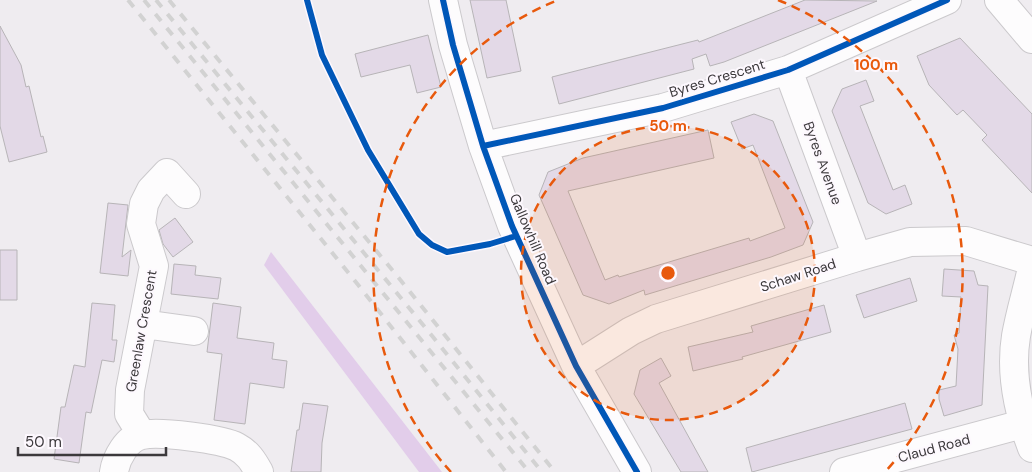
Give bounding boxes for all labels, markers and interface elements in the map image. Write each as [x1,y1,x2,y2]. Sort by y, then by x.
street label: Byres Crescent [667,55,767,101]
text: 100 m [854,55,898,75]
text: 50 m [649,116,687,136]
street label: Byres Avenue [800,119,846,207]
street label: Gallowhill Road [506,191,560,287]
street label: Schaw Road [758,254,838,296]
centre of rings [659,264,677,282]
street label: Greenlaw Crescent [121,268,161,394]
scale bar [18,424,165,456]
street label: Claud Road [896,430,972,466]
text: 50 m [25,432,62,452]

